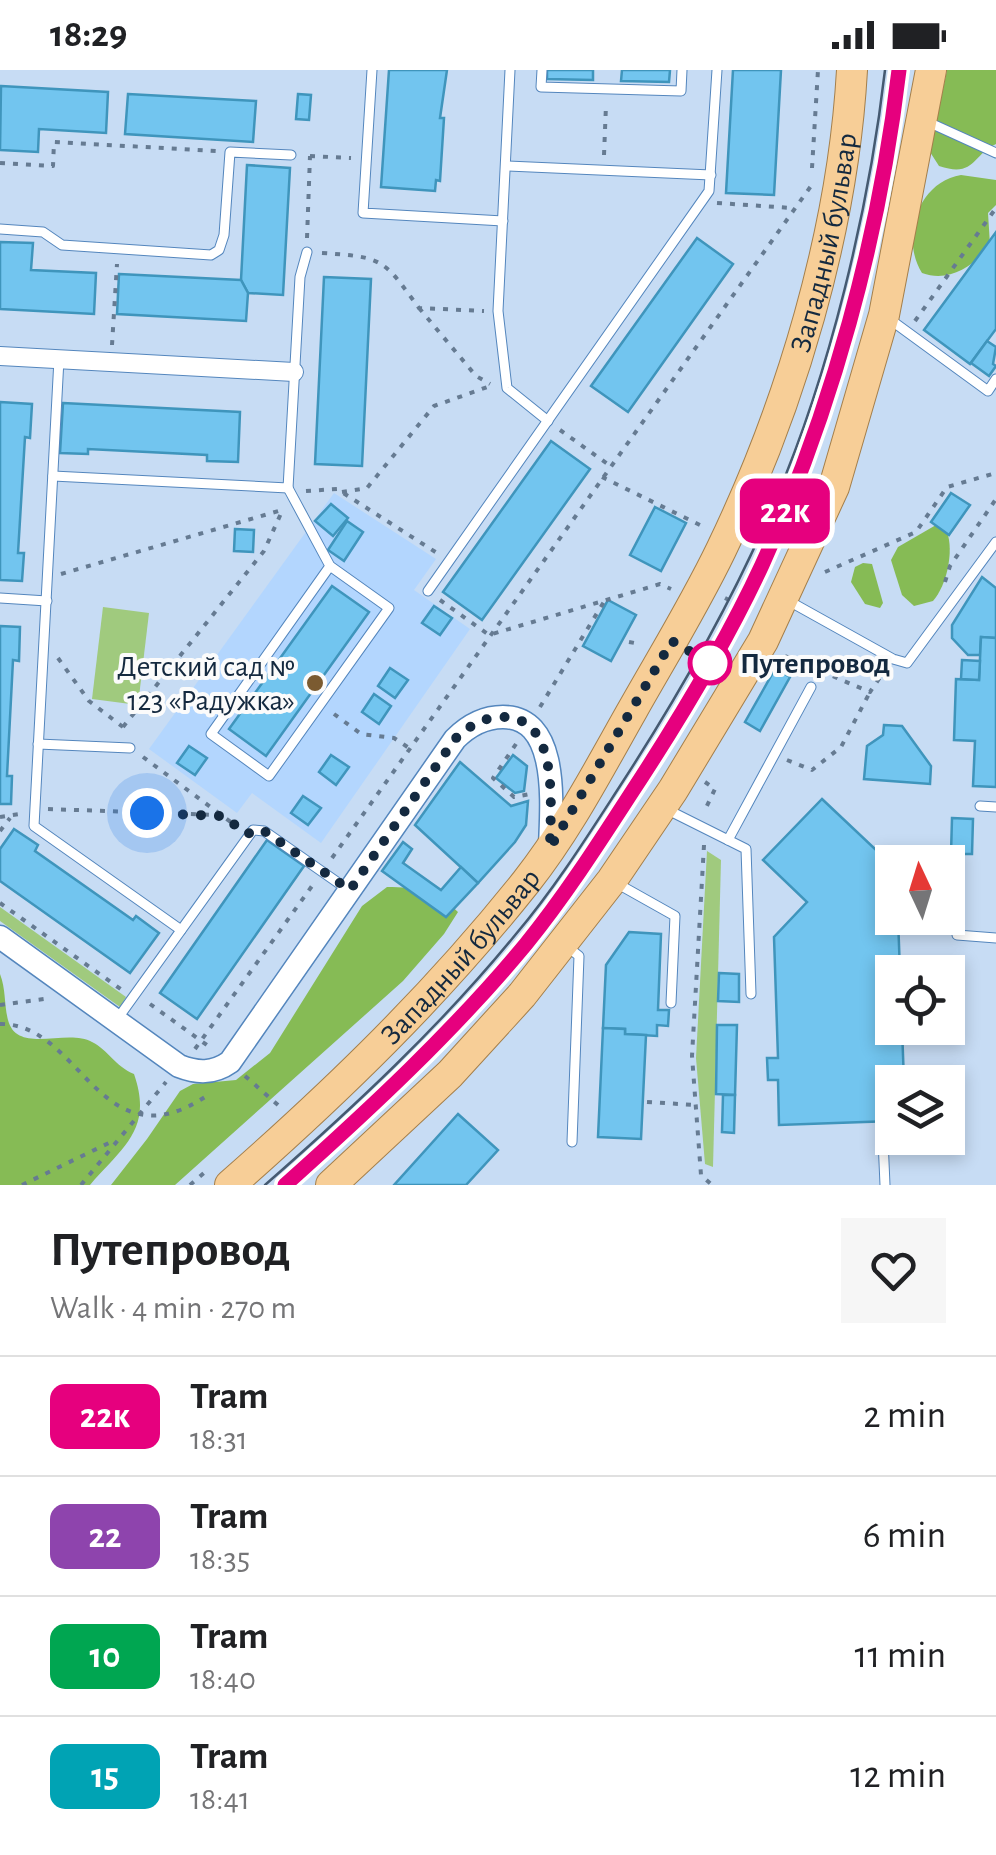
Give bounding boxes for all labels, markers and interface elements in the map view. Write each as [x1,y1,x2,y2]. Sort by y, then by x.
text: 18:29 [50,16,127,54]
street label: Западный бульвар [786,131,862,356]
line badge: 22к [728,478,842,544]
text: 22к [760,494,810,529]
marker: Путепровод [689,642,731,684]
place label: Путепровод [740,649,890,679]
place label: Детский сад № 123 «Радужка» [117,652,295,716]
marker: Детский сад № 123 «Радужка» [304,672,326,694]
your location [122,788,172,838]
north arrow [875,845,965,935]
map controls [875,845,965,1155]
street label: Западный бульвар [376,863,546,1051]
button: locate [875,955,965,1045]
button: layers [875,1065,965,1155]
button: heart [841,1218,946,1323]
text: Путепровод [50,1227,290,1275]
text: Walk · 4 min · 270 m [50,1292,296,1324]
text: Tram [190,1378,269,1416]
text: 2 min [863,1397,946,1435]
text: 22к [80,1399,130,1434]
text: 18:31 [190,1423,248,1455]
text: Tram [190,1498,269,1536]
text: 6 min [863,1517,946,1555]
text: 22 [89,1519,121,1554]
text: 18:35 [190,1543,250,1575]
text: Tram [190,1618,269,1656]
text: 11 min [854,1637,946,1675]
text: 10 [90,1639,120,1674]
text: 18:40 [190,1663,256,1695]
text: Tram [190,1738,269,1776]
text: 12 min [850,1757,946,1795]
text: 15 [91,1759,119,1794]
text: 18:41 [190,1783,250,1815]

